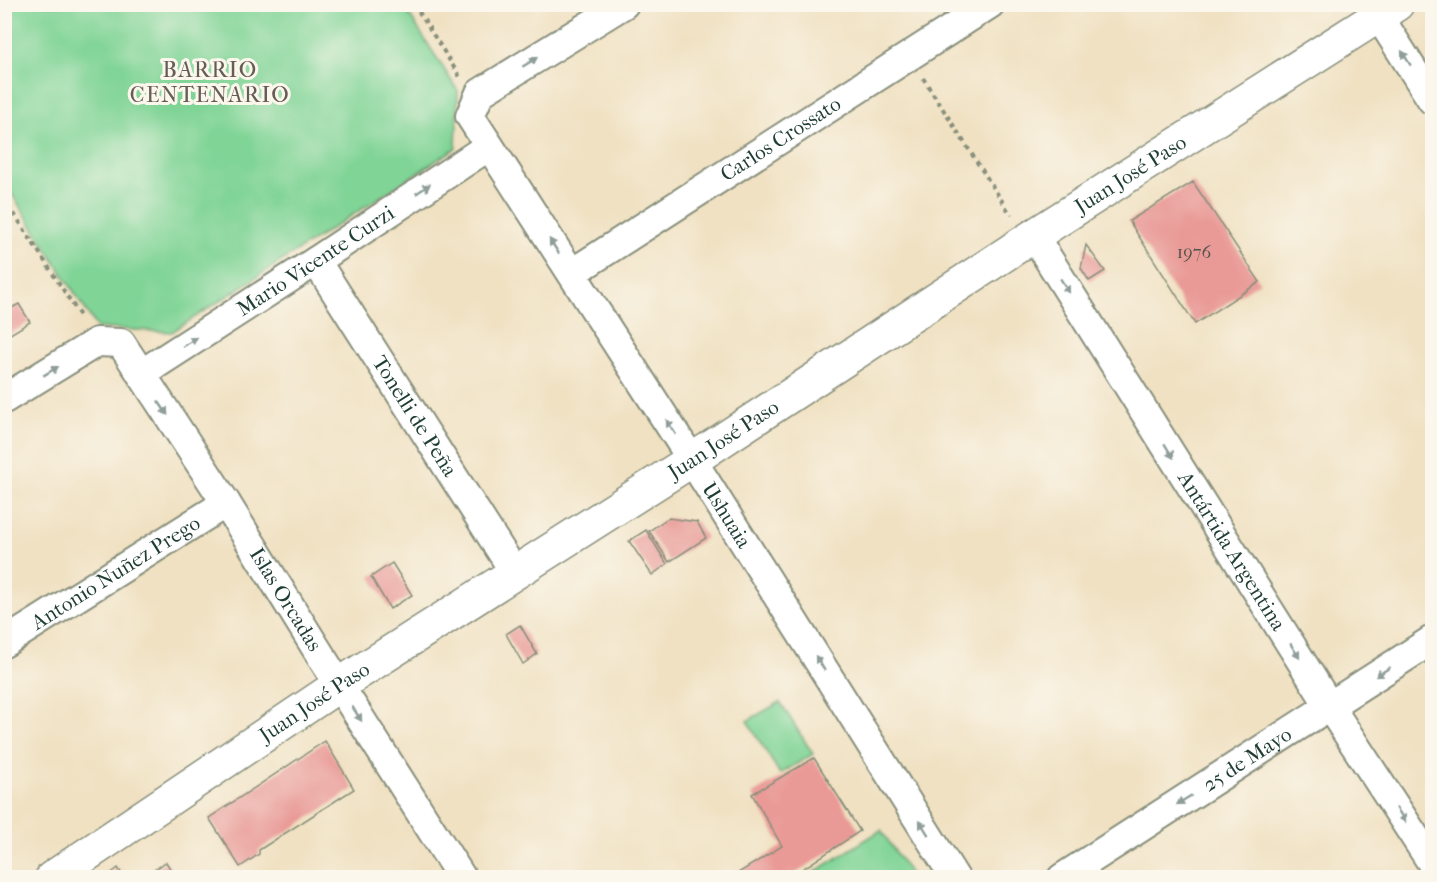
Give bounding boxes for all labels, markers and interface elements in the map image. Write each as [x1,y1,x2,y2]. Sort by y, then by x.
one-way arrow [1400,50,1411,66]
district label: BARRIO CENTENARIO [130,57,290,108]
one-way arrow [522,57,538,68]
street label: Carlos Crossato [716,91,845,186]
street label: Juan José Paso [1069,130,1191,219]
one-way arrow [415,184,431,195]
street label: Mario Vicente Curzi [232,200,399,321]
one-way arrow [548,238,560,254]
house number: 1976 [1177,242,1211,263]
one-way arrow [1059,278,1070,294]
one-way arrow [181,337,198,348]
street label: Tonelli de Peña [368,351,462,481]
one-way arrow [43,365,59,376]
street label: Juan José Paso [662,394,783,485]
one-way arrow [157,399,168,416]
one-way arrow [665,419,676,436]
one-way arrow [1163,443,1174,459]
street label: Antártida Argentina [1173,466,1291,635]
street label: Ushuaia [697,478,756,553]
street label: Antonio Nuñez Prego [26,511,204,635]
street label: Islas Orcadas [245,543,327,656]
one-way arrow [1290,643,1301,659]
one-way arrow [815,655,826,671]
street label: Juan José Paso [253,657,374,748]
one-way arrow [1376,666,1392,678]
one-way arrow [351,706,362,722]
street label: 25 de Mayo [1198,722,1296,796]
one-way arrow [1176,794,1192,805]
one-way arrow [1395,807,1406,823]
one-way arrow [919,820,930,836]

